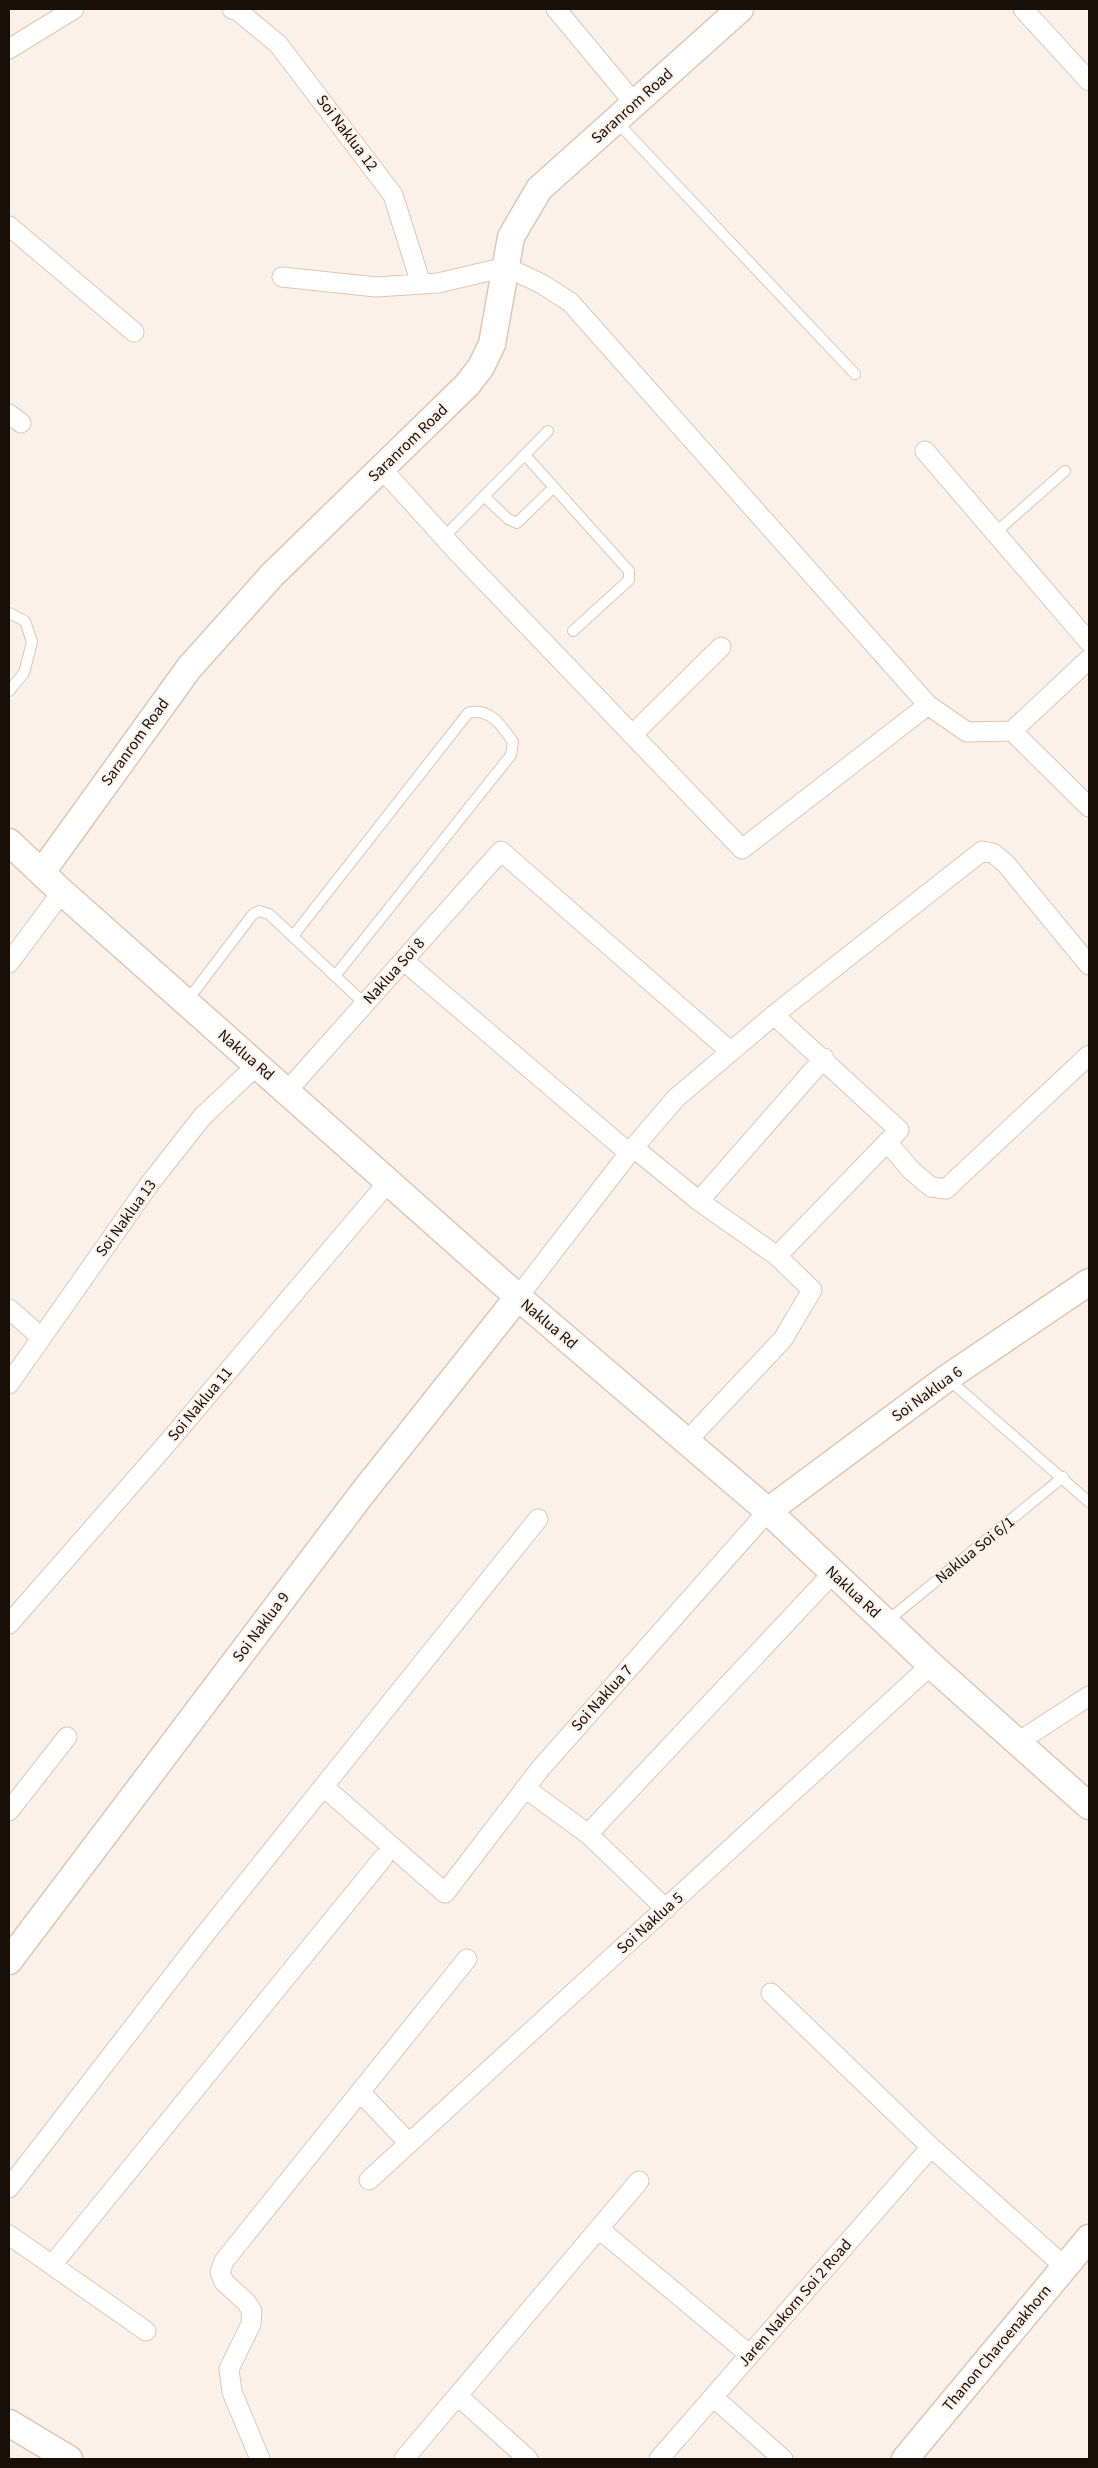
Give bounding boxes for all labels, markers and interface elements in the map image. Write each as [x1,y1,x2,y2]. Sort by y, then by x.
street label: Saranrom Road [586,63,678,149]
street label: Soi Naklua 12 [311,90,383,176]
street label: Saranrom Road [363,399,453,487]
street label: Saranrom Road [96,694,174,790]
street label: Naklua Soi 8 [358,933,430,1009]
street label: Naklua Rd [213,1024,279,1086]
street label: Soi Naklua 13 [90,1175,162,1261]
street label: Naklua Rd [516,1294,582,1354]
street label: Soi Naklua 6 [887,1361,967,1427]
street label: Soi Naklua 11 [162,1362,238,1446]
street label: Naklua Soi 6/1 [931,1511,1019,1589]
street label: Naklua Rd [821,1561,885,1623]
street label: Soi Naklua 9 [227,1587,295,1667]
street label: Soi Naklua 7 [566,1660,638,1736]
street label: Soi Naklua 5 [612,1887,688,1959]
street label: Jaren Nakorn Soi 2 Road [733,2234,857,2372]
street label: Thanon Charoenakhorn [937,2280,1057,2416]

